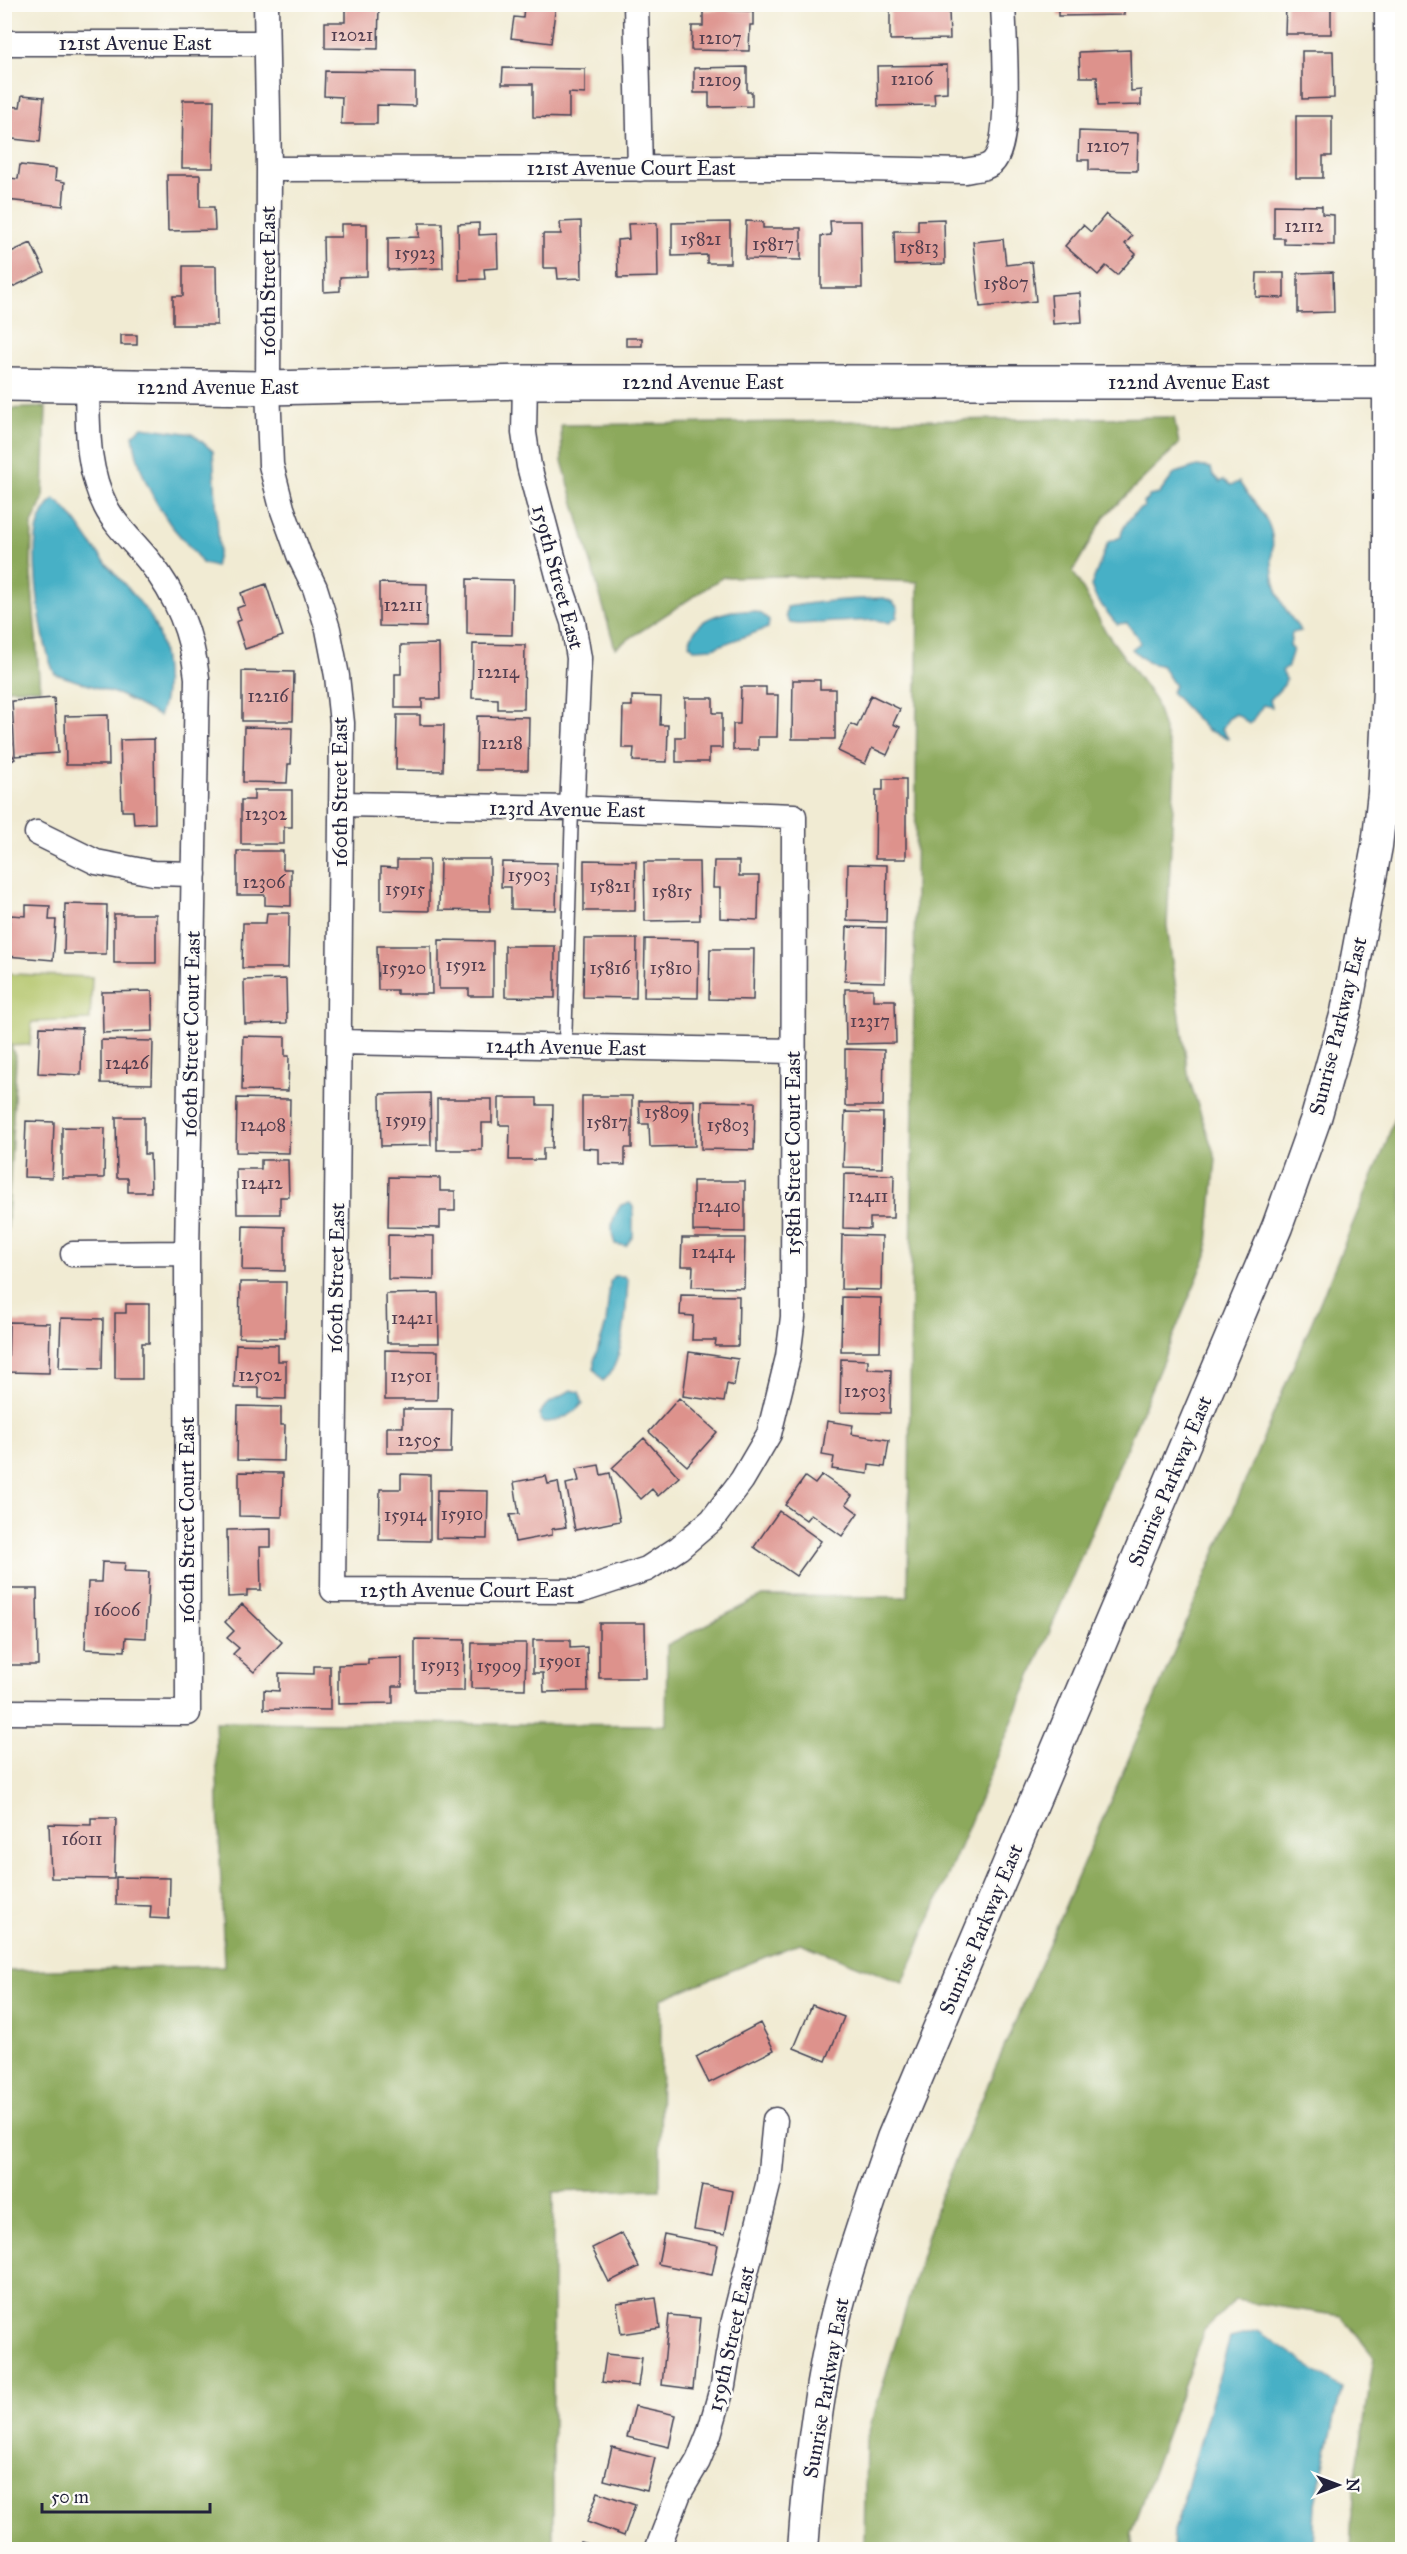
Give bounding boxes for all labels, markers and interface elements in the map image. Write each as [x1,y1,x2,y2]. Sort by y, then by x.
house number: 12021 [331,24,373,46]
house number: 12107 [698,27,742,49]
street label: 121st Avenue East [58,30,212,56]
house number: 12106 [891,68,934,90]
house number: 12109 [698,69,742,91]
house number: 12107 [1086,135,1130,157]
street label: 121st Avenue Court East [526,155,736,181]
street label: 160th Street East [255,205,281,356]
house number: 12112 [1284,215,1324,237]
house number: 15821 [681,228,721,250]
house number: 15817 [752,233,794,255]
house number: 15813 [899,236,939,258]
house number: 15923 [394,242,436,264]
house number: 15807 [984,272,1029,294]
street label: 122nd Avenue East [622,369,785,395]
street label: 122nd Avenue East [1108,369,1271,395]
street label: 122nd Avenue East [137,374,300,400]
street label: 159th Street East [526,502,590,653]
house number: 12211 [383,594,423,616]
house number: 12214 [477,661,520,683]
house number: 12216 [247,685,289,707]
street label: 160th Street East [327,716,353,867]
house number: 12218 [481,732,523,754]
street label: 123rd Avenue East [489,795,646,823]
house number: 12302 [245,803,287,825]
house number: 15903 [508,864,550,886]
house number: 12306 [243,871,286,893]
house number: 15821 [590,875,630,897]
house number: 15915 [385,878,426,900]
house number: 15815 [652,880,693,902]
street label: 160th Street Court East [176,930,206,1138]
street label: Sunrise Parkway East [1303,934,1373,1118]
house number: 15912 [446,954,487,976]
house number: 15920 [382,957,426,979]
house number: 15816 [589,957,631,979]
house number: 15810 [650,957,692,979]
house number: 12317 [850,1010,890,1032]
street label: 124th Avenue East [486,1033,647,1061]
street label: 158th Street Court East [780,1050,806,1255]
house number: 12426 [105,1052,150,1074]
house number: 15809 [644,1101,690,1123]
house number: 15919 [385,1109,427,1131]
house number: 15817 [586,1111,628,1133]
house number: 12408 [240,1114,286,1136]
house number: 15803 [707,1114,749,1136]
house number: 12412 [241,1172,283,1194]
house number: 12411 [848,1185,888,1207]
house number: 12410 [697,1195,741,1217]
street label: 160th Street East [322,1202,350,1353]
house number: 12414 [691,1241,736,1263]
house number: 12421 [391,1307,433,1329]
house number: 12502 [238,1364,282,1386]
house number: 12501 [390,1365,432,1387]
house number: 12503 [844,1380,886,1402]
street label: Sunrise Parkway East [1122,1391,1218,1570]
street label: 160th Street Court East [174,1416,200,1623]
house number: 12505 [397,1429,441,1451]
house number: 15910 [441,1503,483,1525]
house number: 15914 [384,1504,427,1526]
street label: 125th Avenue Court East [360,1577,575,1603]
house number: 16006 [94,1599,141,1621]
house number: 15901 [539,1650,581,1672]
house number: 15913 [420,1654,460,1676]
house number: 15909 [476,1655,522,1677]
house number: 16011 [62,1828,102,1850]
street label: Sunrise Parkway East [933,1839,1029,2018]
street label: 159th Street East [702,2263,760,2414]
street label: Sunrise Parkway East [797,2295,855,2480]
north arrow [1308,2455,1368,2515]
scale bar [42,2476,210,2514]
text: N [1343,2478,1362,2492]
text: 50 m [51,2486,89,2508]

